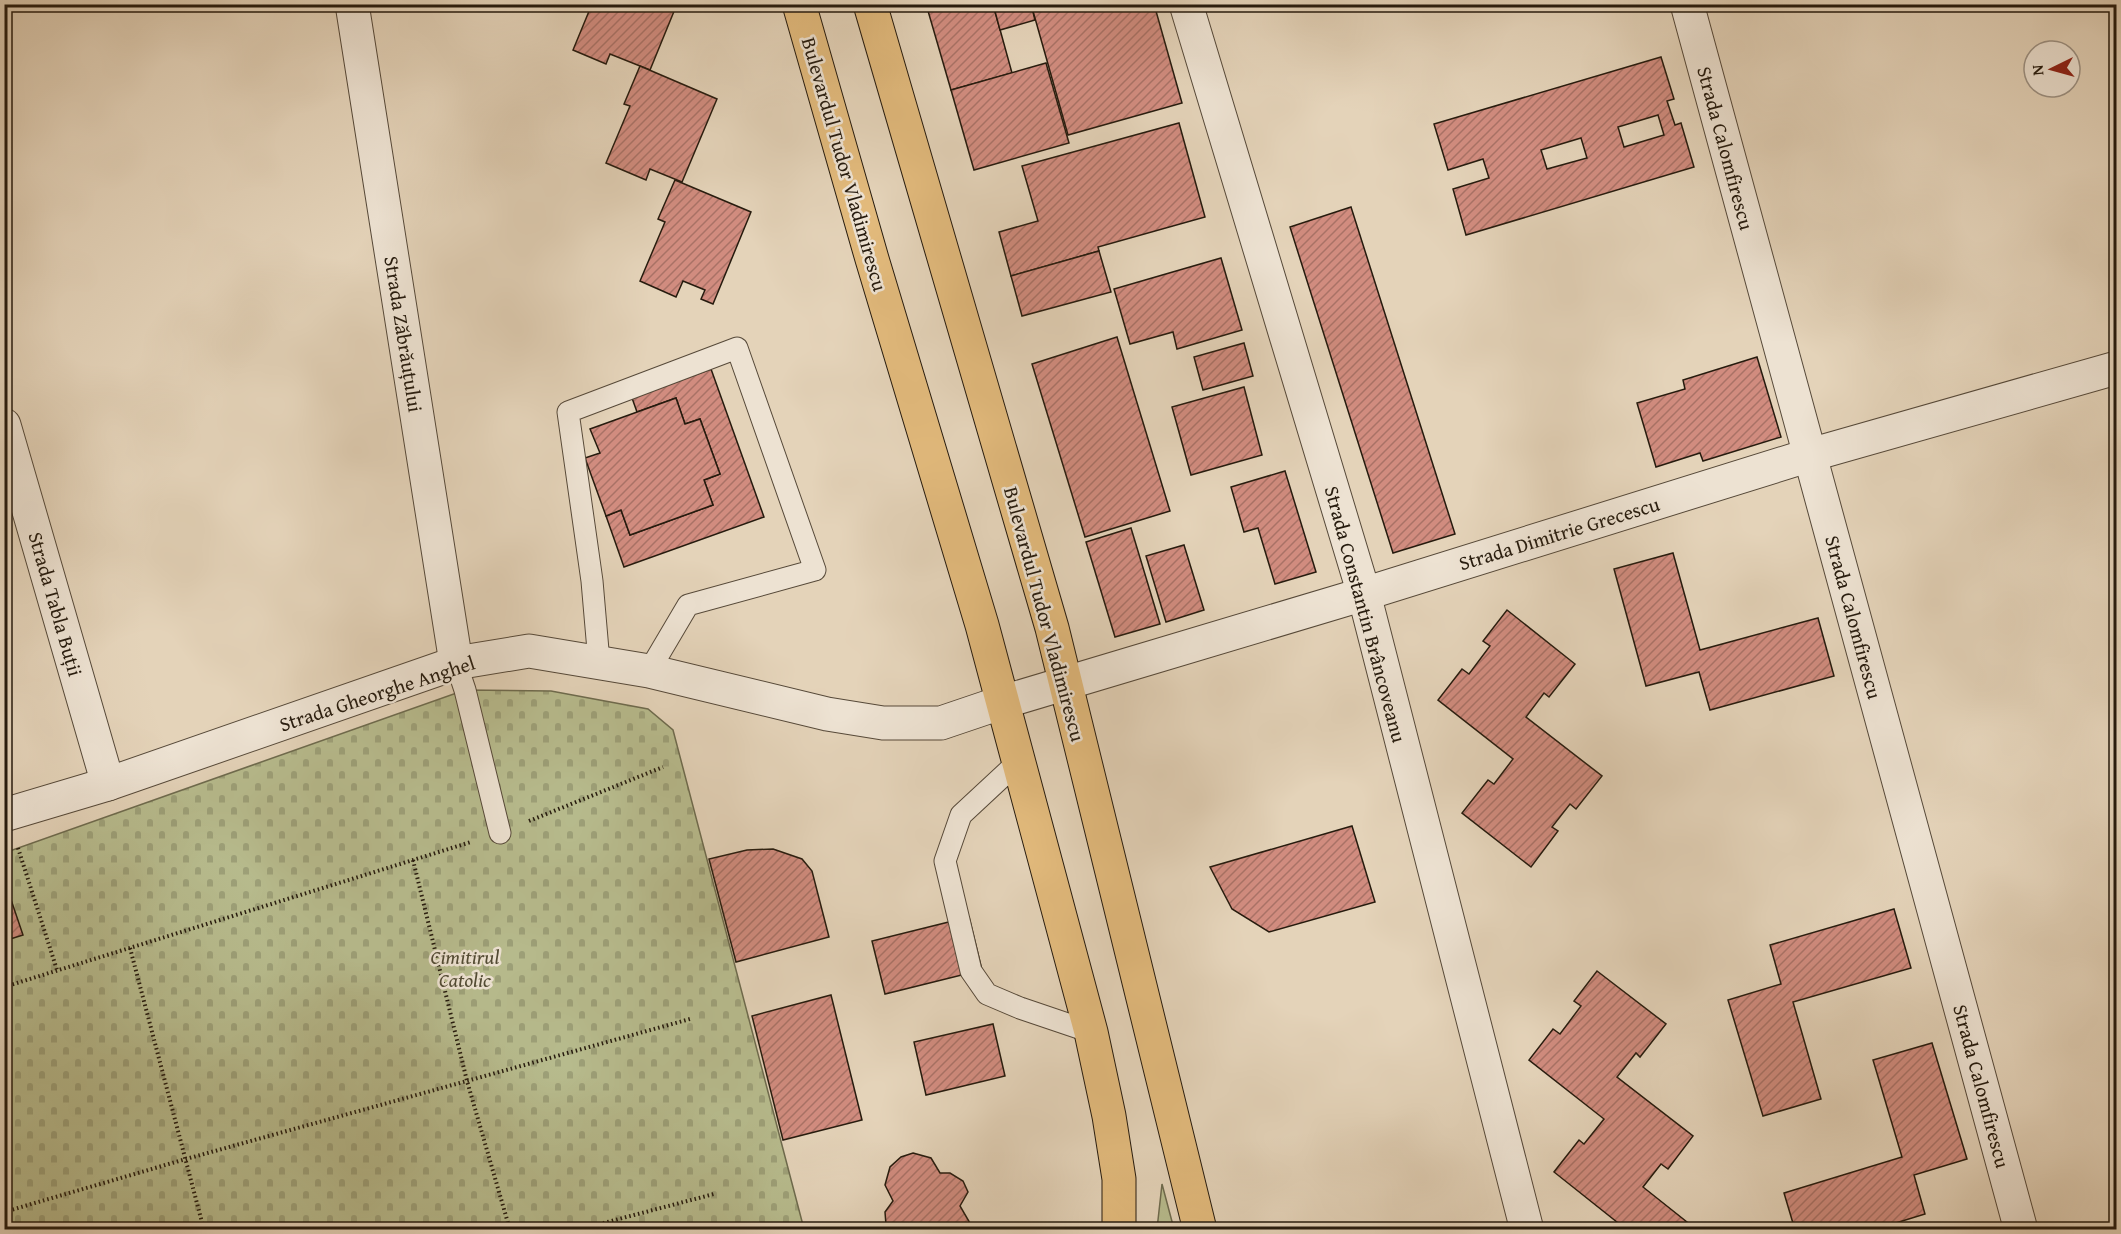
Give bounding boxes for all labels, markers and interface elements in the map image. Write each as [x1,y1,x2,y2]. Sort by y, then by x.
street label: Bulevardul Tudor Vladimirescu [795,34,895,294]
north arrow [2022,39,2082,99]
street label: Strada Calomfirescu [1690,63,1762,233]
text: N [2025,64,2049,77]
street label: Strada Zăbrăuțului [377,254,431,415]
street label: Bulevardul Tudor Vladimirescu [997,483,1093,745]
street label: Strada Constantin Brâncoveanu [1318,483,1414,746]
street label: Strada Dimitrie Grecescu [1455,489,1663,577]
street label: Strada Tabla Buții [22,528,91,680]
street label: Strada Calomfirescu [1818,532,1890,702]
street label: Strada Gheorghe Anghel [275,648,479,738]
park label: Cimitirul Catolic [431,942,500,994]
street label: Strada Calomfirescu [1946,1001,2018,1171]

